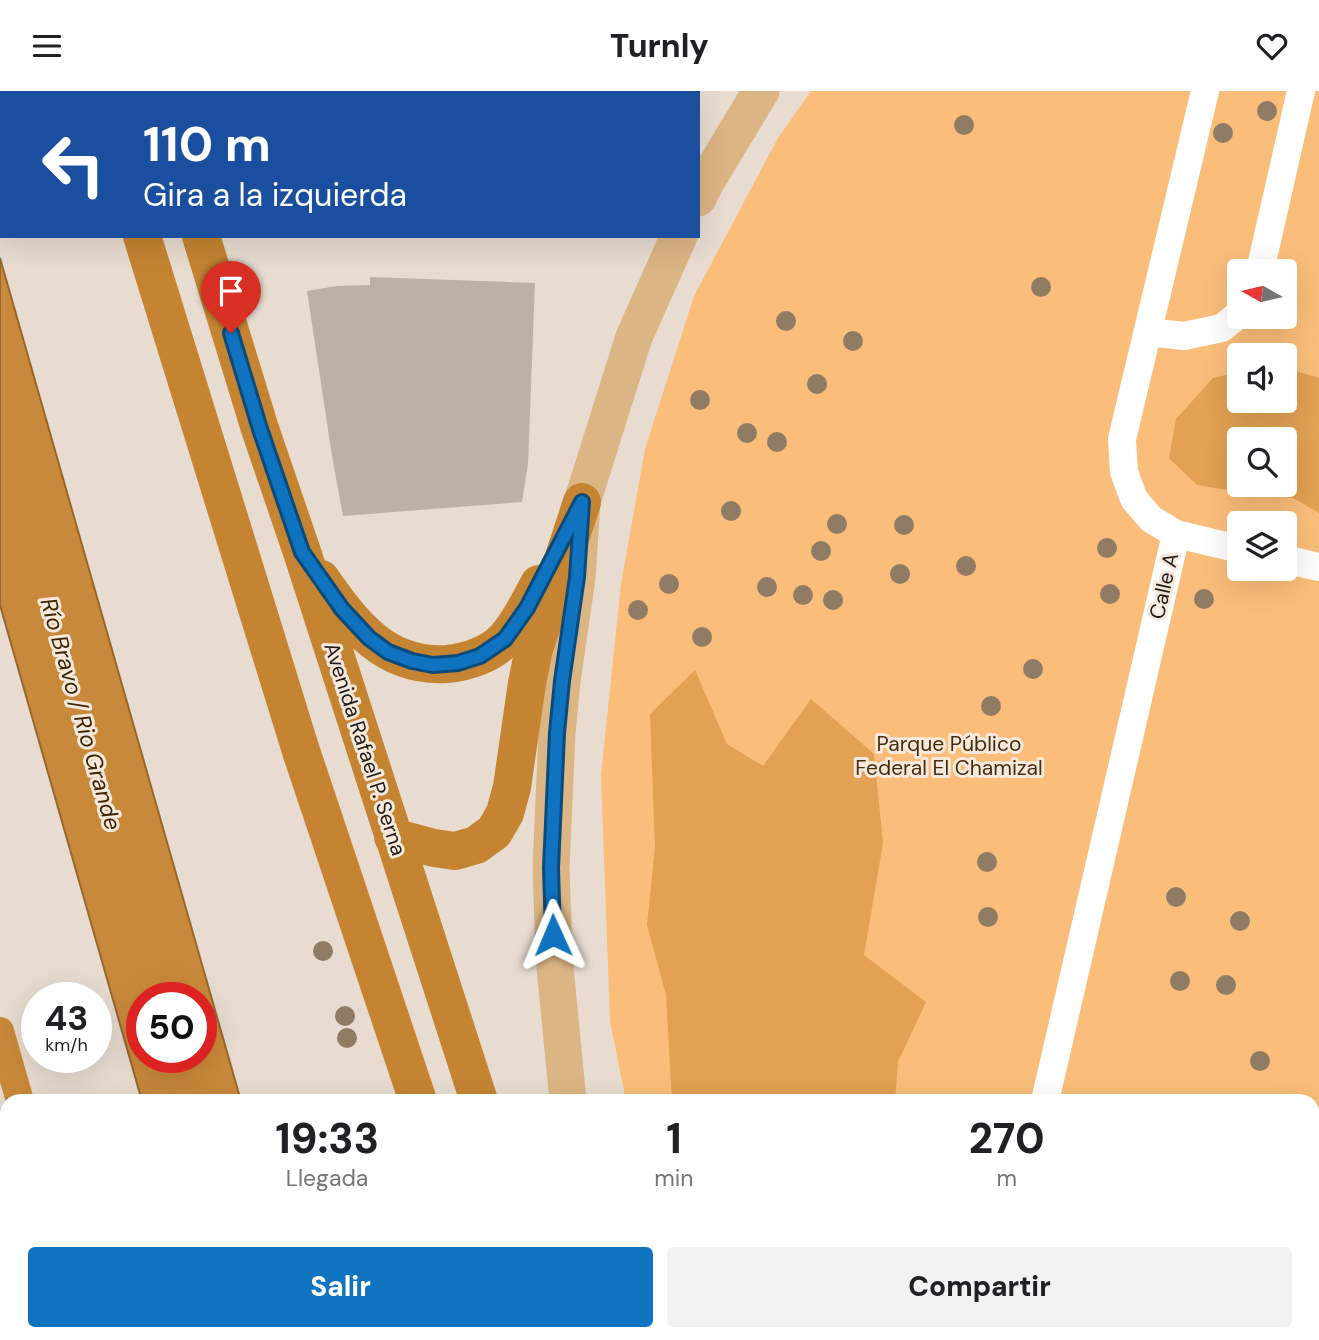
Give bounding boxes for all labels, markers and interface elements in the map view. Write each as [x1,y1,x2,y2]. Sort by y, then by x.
text: Turnly [610,25,709,67]
icon: menu [28,27,66,65]
icon: heart [1253,27,1291,65]
text: 110 m [143,112,271,176]
icon: left [28,119,119,210]
text: Gira a la izquierda [143,174,407,216]
north arrow [1227,259,1297,329]
map controls [1227,259,1297,581]
pin [201,261,261,333]
icon: arrive [212,272,250,310]
button: sound [1227,343,1297,413]
button: search [1227,427,1297,497]
button: layers [1227,511,1297,581]
street label: Calle A [1143,550,1185,622]
water label: Río Bravo / Rio Grande [33,594,129,834]
street label: Avenida Rafael P. Serna [317,639,413,859]
park label: Parque Público Federal El Chamizal [855,730,1043,782]
position arrow [516,898,590,972]
speed limit sign: 50 [126,982,217,1073]
text: 43 [45,995,88,1041]
text: km/h [45,1033,88,1057]
text: 19:33 [275,1111,379,1166]
text: 1 [666,1111,682,1166]
text: 270 [969,1111,1045,1166]
text: Llegada [286,1163,368,1193]
text: min [654,1163,693,1193]
text: m [996,1163,1017,1193]
button: Salir [28,1247,653,1327]
button: Compartir [667,1247,1292,1327]

